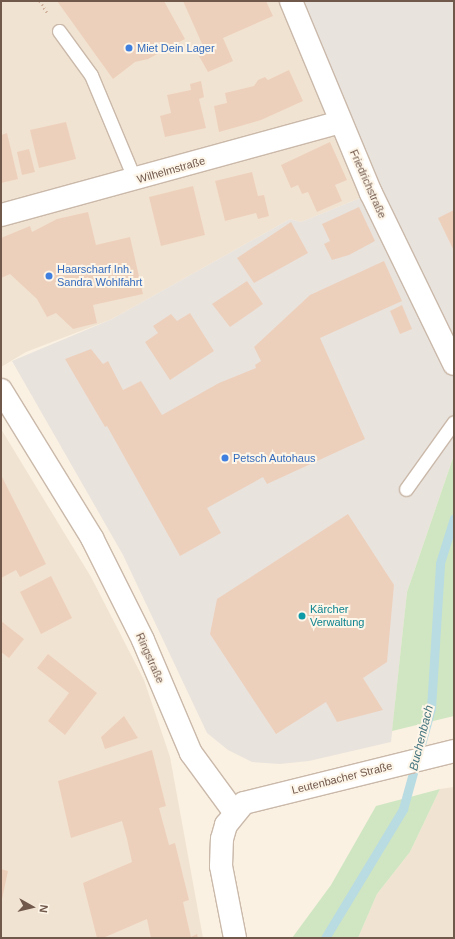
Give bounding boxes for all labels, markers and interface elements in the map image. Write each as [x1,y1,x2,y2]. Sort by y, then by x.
place label: Miet Dein Lager [137,41,215,55]
marker: Miet Dein Lager [124,43,134,53]
street label: Friedrichstraße [347,148,389,220]
street label: Wilhelmstraße [135,154,207,186]
place label: Haarscharf Inh. Sandra Wohlfahrt [57,263,142,289]
marker: Haarscharf Inh. Sandra Wohlfahrt [44,271,54,281]
place label: Petsch Autohaus [233,451,316,465]
marker: Petsch Autohaus [220,453,230,463]
place label: Kärcher Verwaltung [310,603,364,629]
marker: Kärcher Verwaltung [297,611,307,621]
street label: Ringstraße [133,631,167,685]
water label: Buchenbach [407,704,437,772]
street label: Leutenbacher Straße [290,759,394,797]
north arrow [12,887,52,927]
text: N [37,904,50,913]

